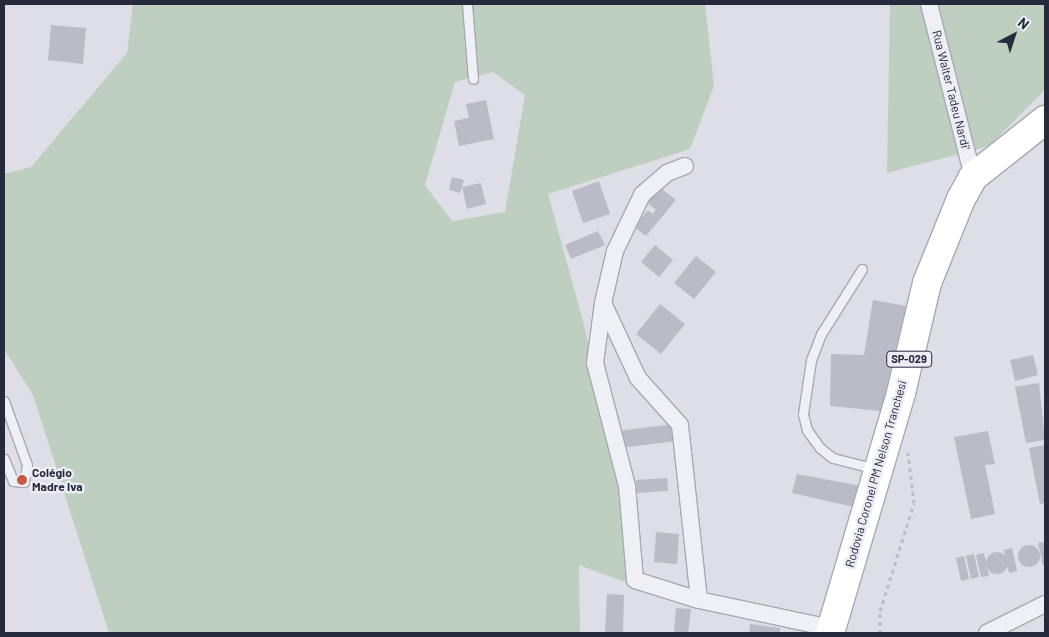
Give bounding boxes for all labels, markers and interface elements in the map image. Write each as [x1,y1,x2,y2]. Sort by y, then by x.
north arrow [989,10,1039,60]
text: N [1015,14,1033,33]
street label: Rua Walter Tadeu Nardi' [929,29,973,151]
road number: SP-029 [885,350,933,368]
street label: Rodovia Coronel PM Nelson Tranchesi [842,379,910,569]
place label: Colégio Madre Iva [32,466,83,494]
marker: Colégio Madre Iva [16,474,28,486]

